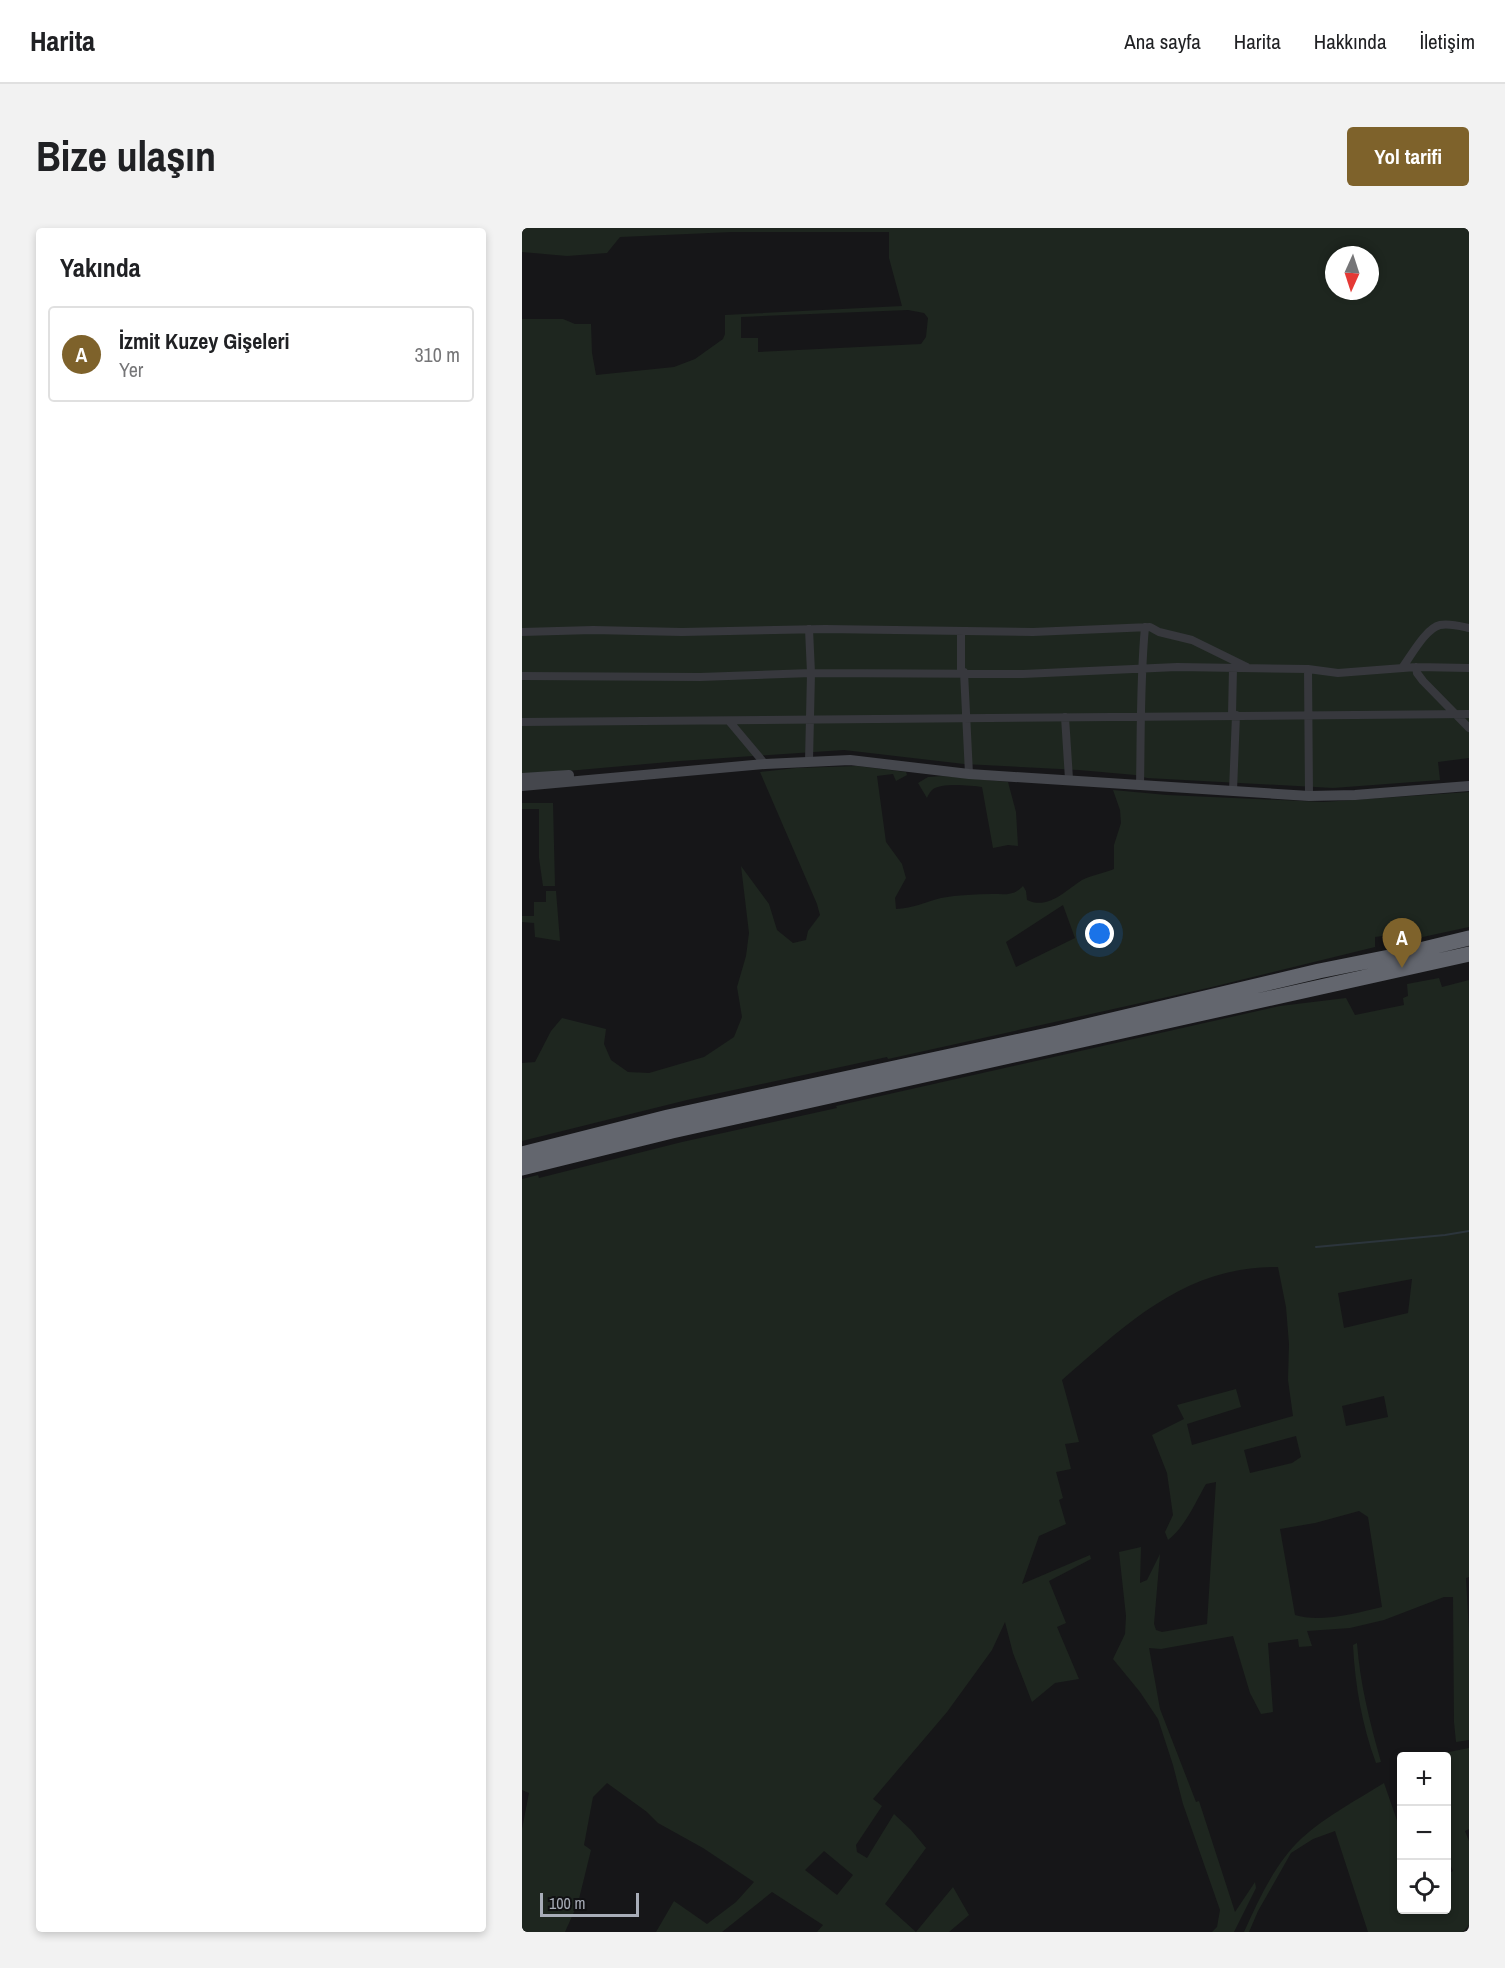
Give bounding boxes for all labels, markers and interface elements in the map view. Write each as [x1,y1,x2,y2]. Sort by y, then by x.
text: Harita [30,22,95,60]
text: Ana sayfa [1124,27,1201,56]
text: Harita [1234,27,1281,56]
text: Hakkında [1314,27,1386,56]
text: İletişim [1419,27,1475,56]
button: Yol tarifi [1347,127,1469,186]
text: Bize ulaşın [36,128,216,184]
north arrow [1325,246,1379,300]
text: Yakında [60,250,141,285]
text: İzmit Kuzey Gişeleri [119,326,289,356]
text: A [76,341,87,368]
text: 310 m [414,341,460,368]
text: Yer [119,356,143,383]
pin: A [1382,918,1422,968]
your location [1085,919,1114,948]
map controls [1397,1752,1451,1914]
button: + [1397,1752,1451,1806]
button: − [1397,1806,1451,1860]
button: locate [1397,1860,1451,1914]
scale bar [540,1890,639,1918]
text: 100 m [549,1892,585,1914]

